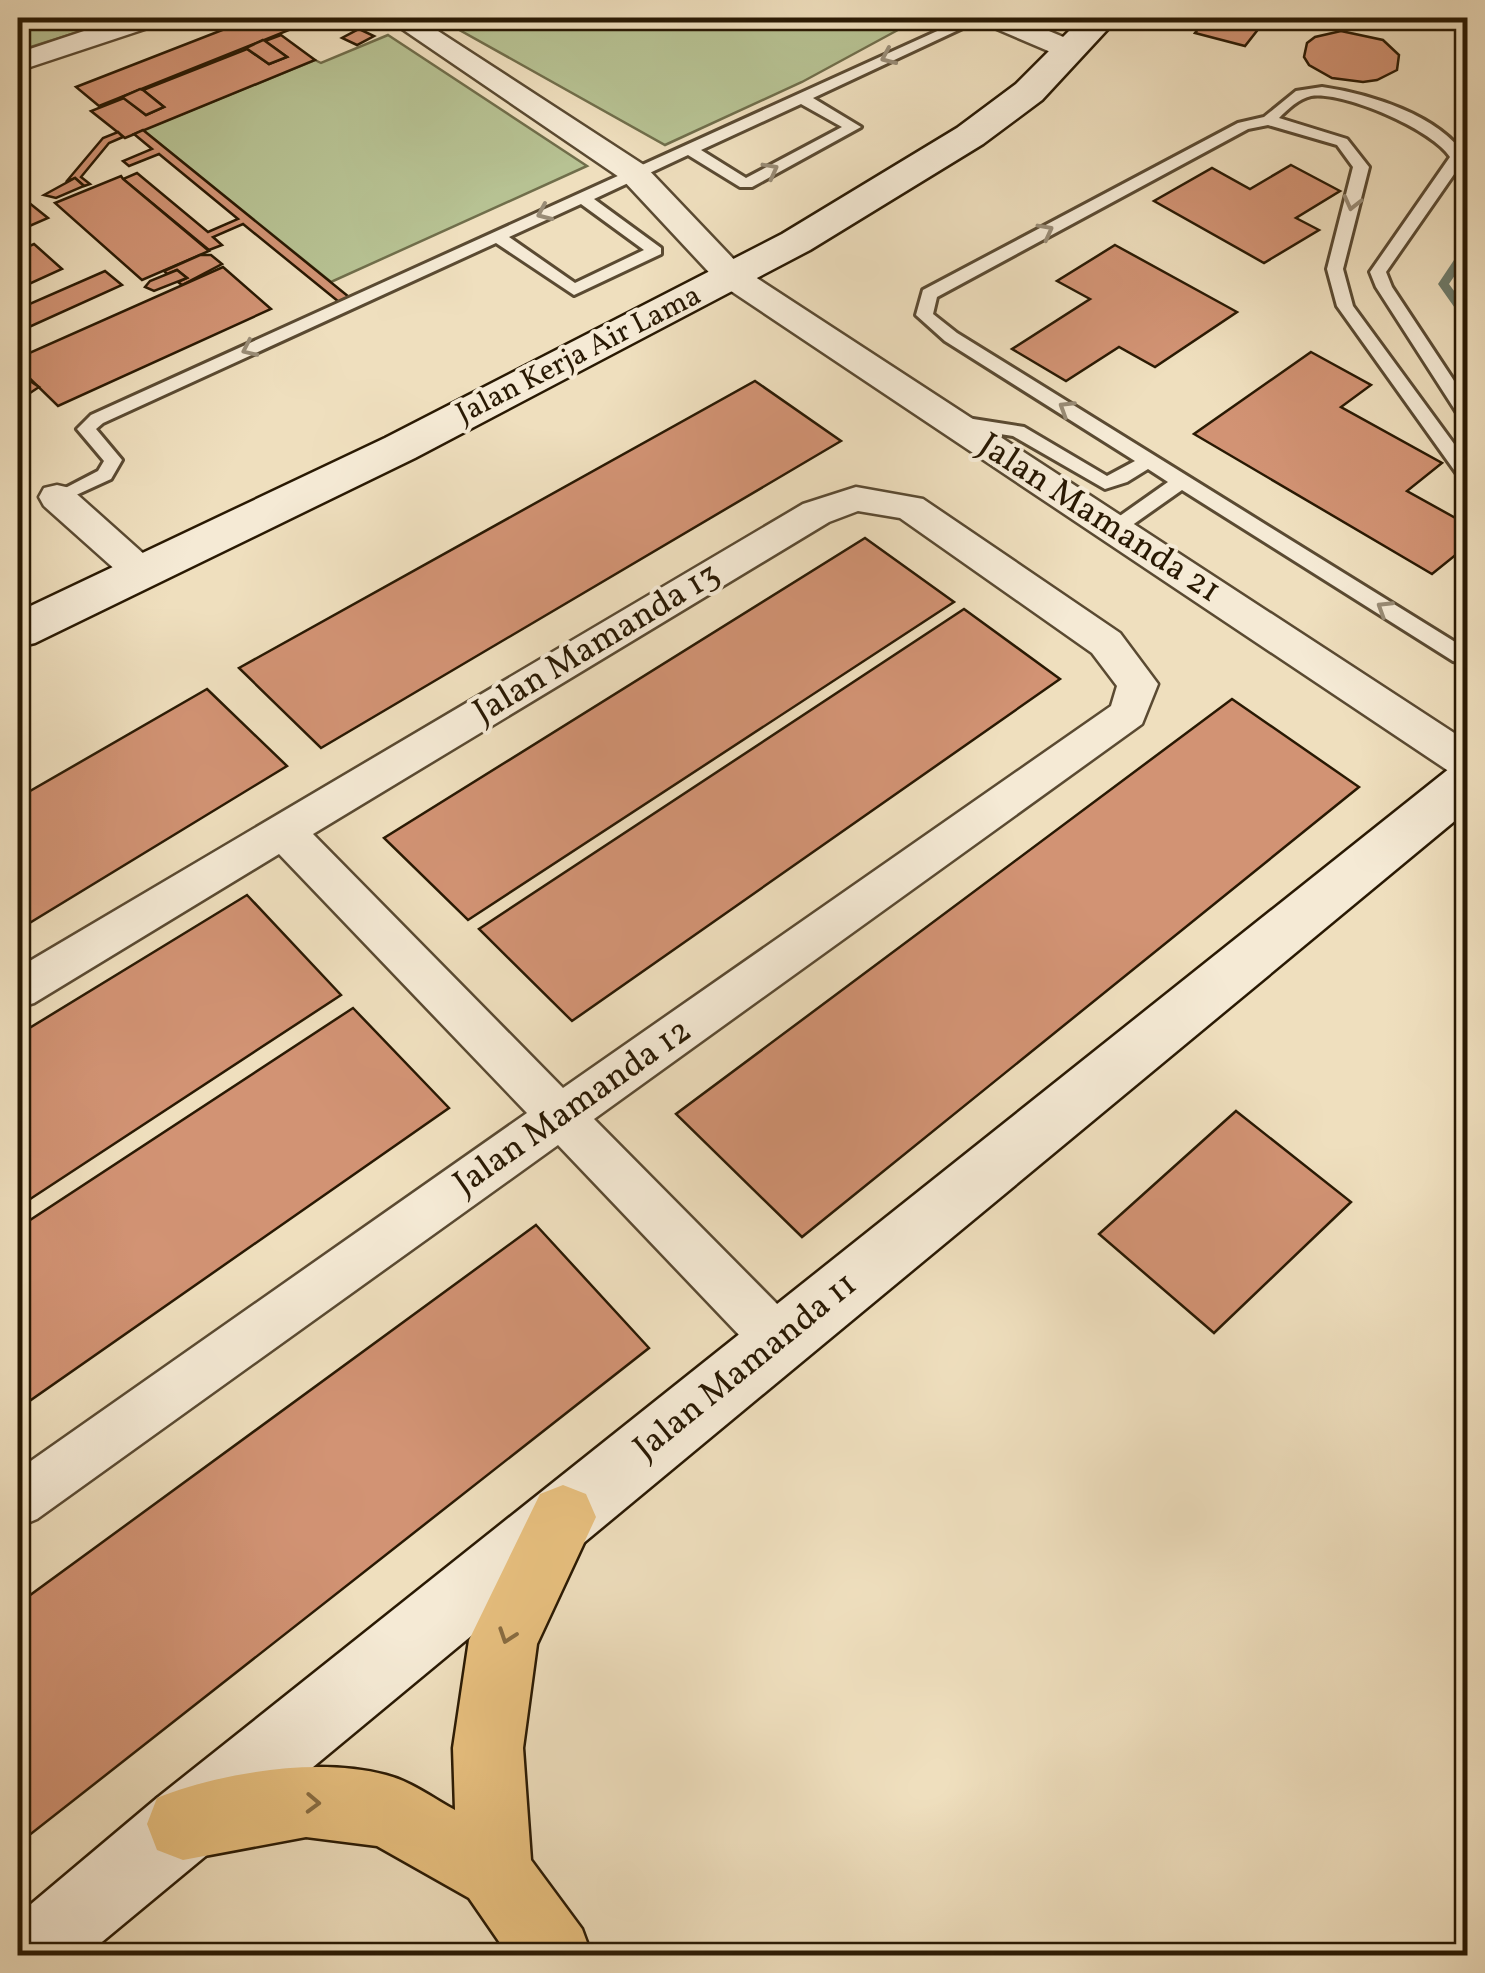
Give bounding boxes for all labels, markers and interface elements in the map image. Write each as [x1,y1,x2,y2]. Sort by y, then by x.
one-way arrow [880,45,898,65]
one-way arrow [761,163,779,182]
one-way arrow [1342,194,1363,211]
one-way arrow [536,200,554,220]
one-way arrow [1035,224,1053,244]
street label: Jalan Kerja Air Lama [449,275,709,435]
one-way arrow [241,336,259,356]
one-way arrow [1059,402,1077,421]
street label: Jalan Mamanda 21 [968,422,1230,616]
street label: Jalan Mamanda 13 [465,551,729,737]
one-way arrow [1377,602,1395,621]
street label: Jalan Mamanda 12 [444,1008,702,1208]
street label: Jalan Mamanda 11 [624,1262,868,1472]
one-way arrow [498,1627,518,1644]
one-way arrow [306,1793,321,1814]

